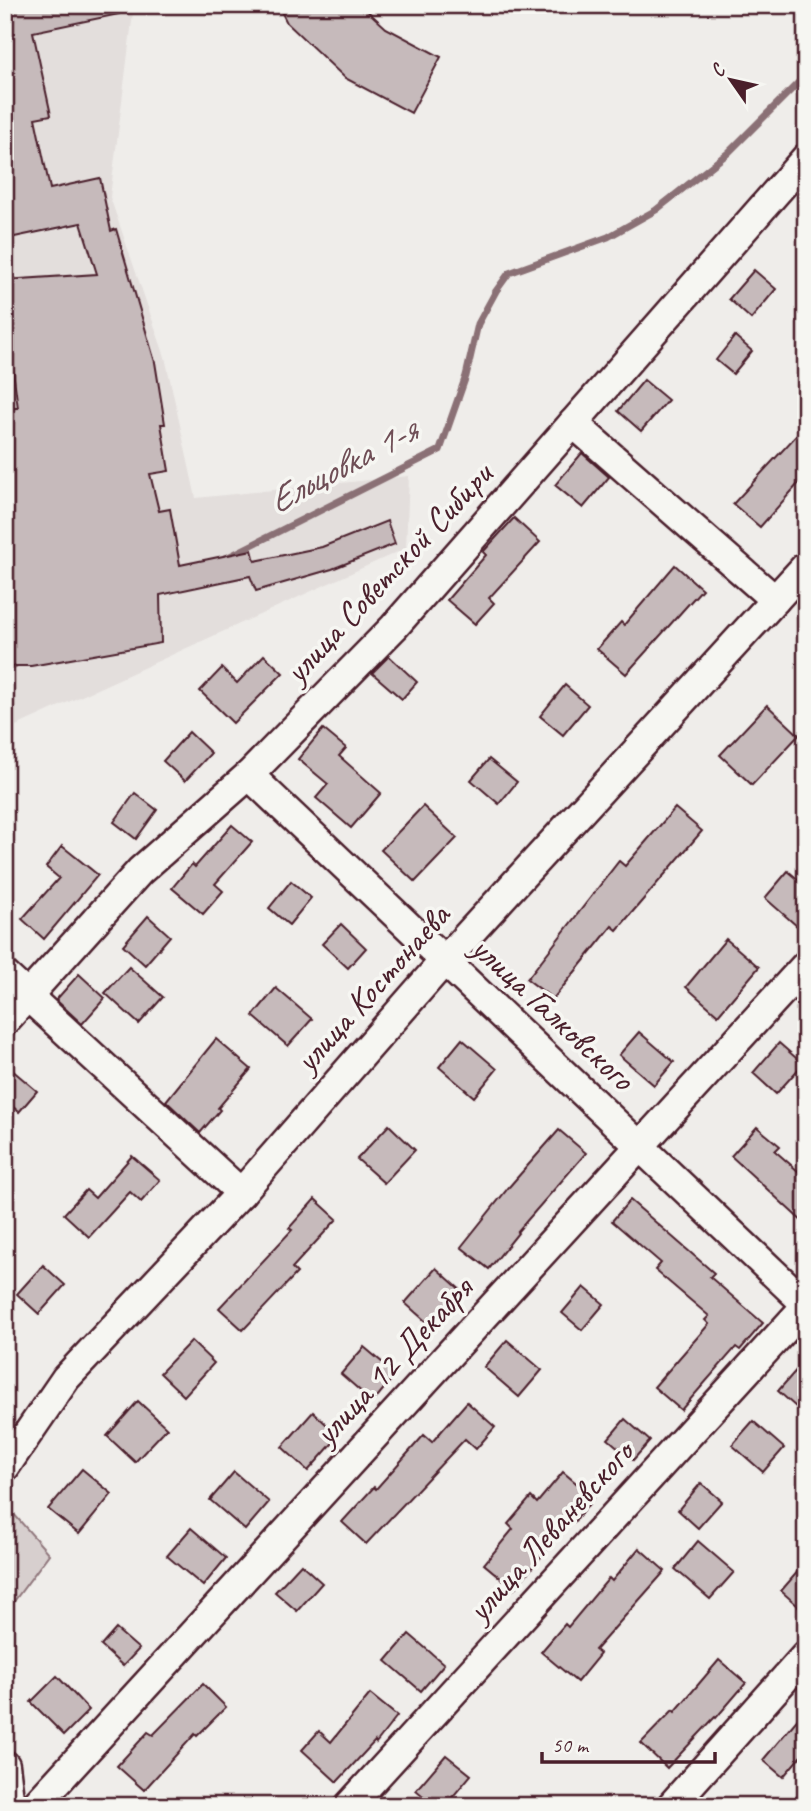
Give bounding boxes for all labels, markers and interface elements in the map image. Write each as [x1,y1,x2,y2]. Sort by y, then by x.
north arrow [696,46,766,116]
text: С [705,58,732,82]
water label: Ельцовка 1-я [260,404,429,524]
street label: улица Советской Сибири [273,451,504,694]
street label: улица Костонаева [283,893,461,1083]
street label: улица Галковского [460,924,645,1101]
street label: улица 12 Декабря [302,1265,484,1456]
street label: улица Леваневского [455,1428,646,1632]
scale bar [542,1720,715,1764]
text: 50 m [552,1732,590,1758]

